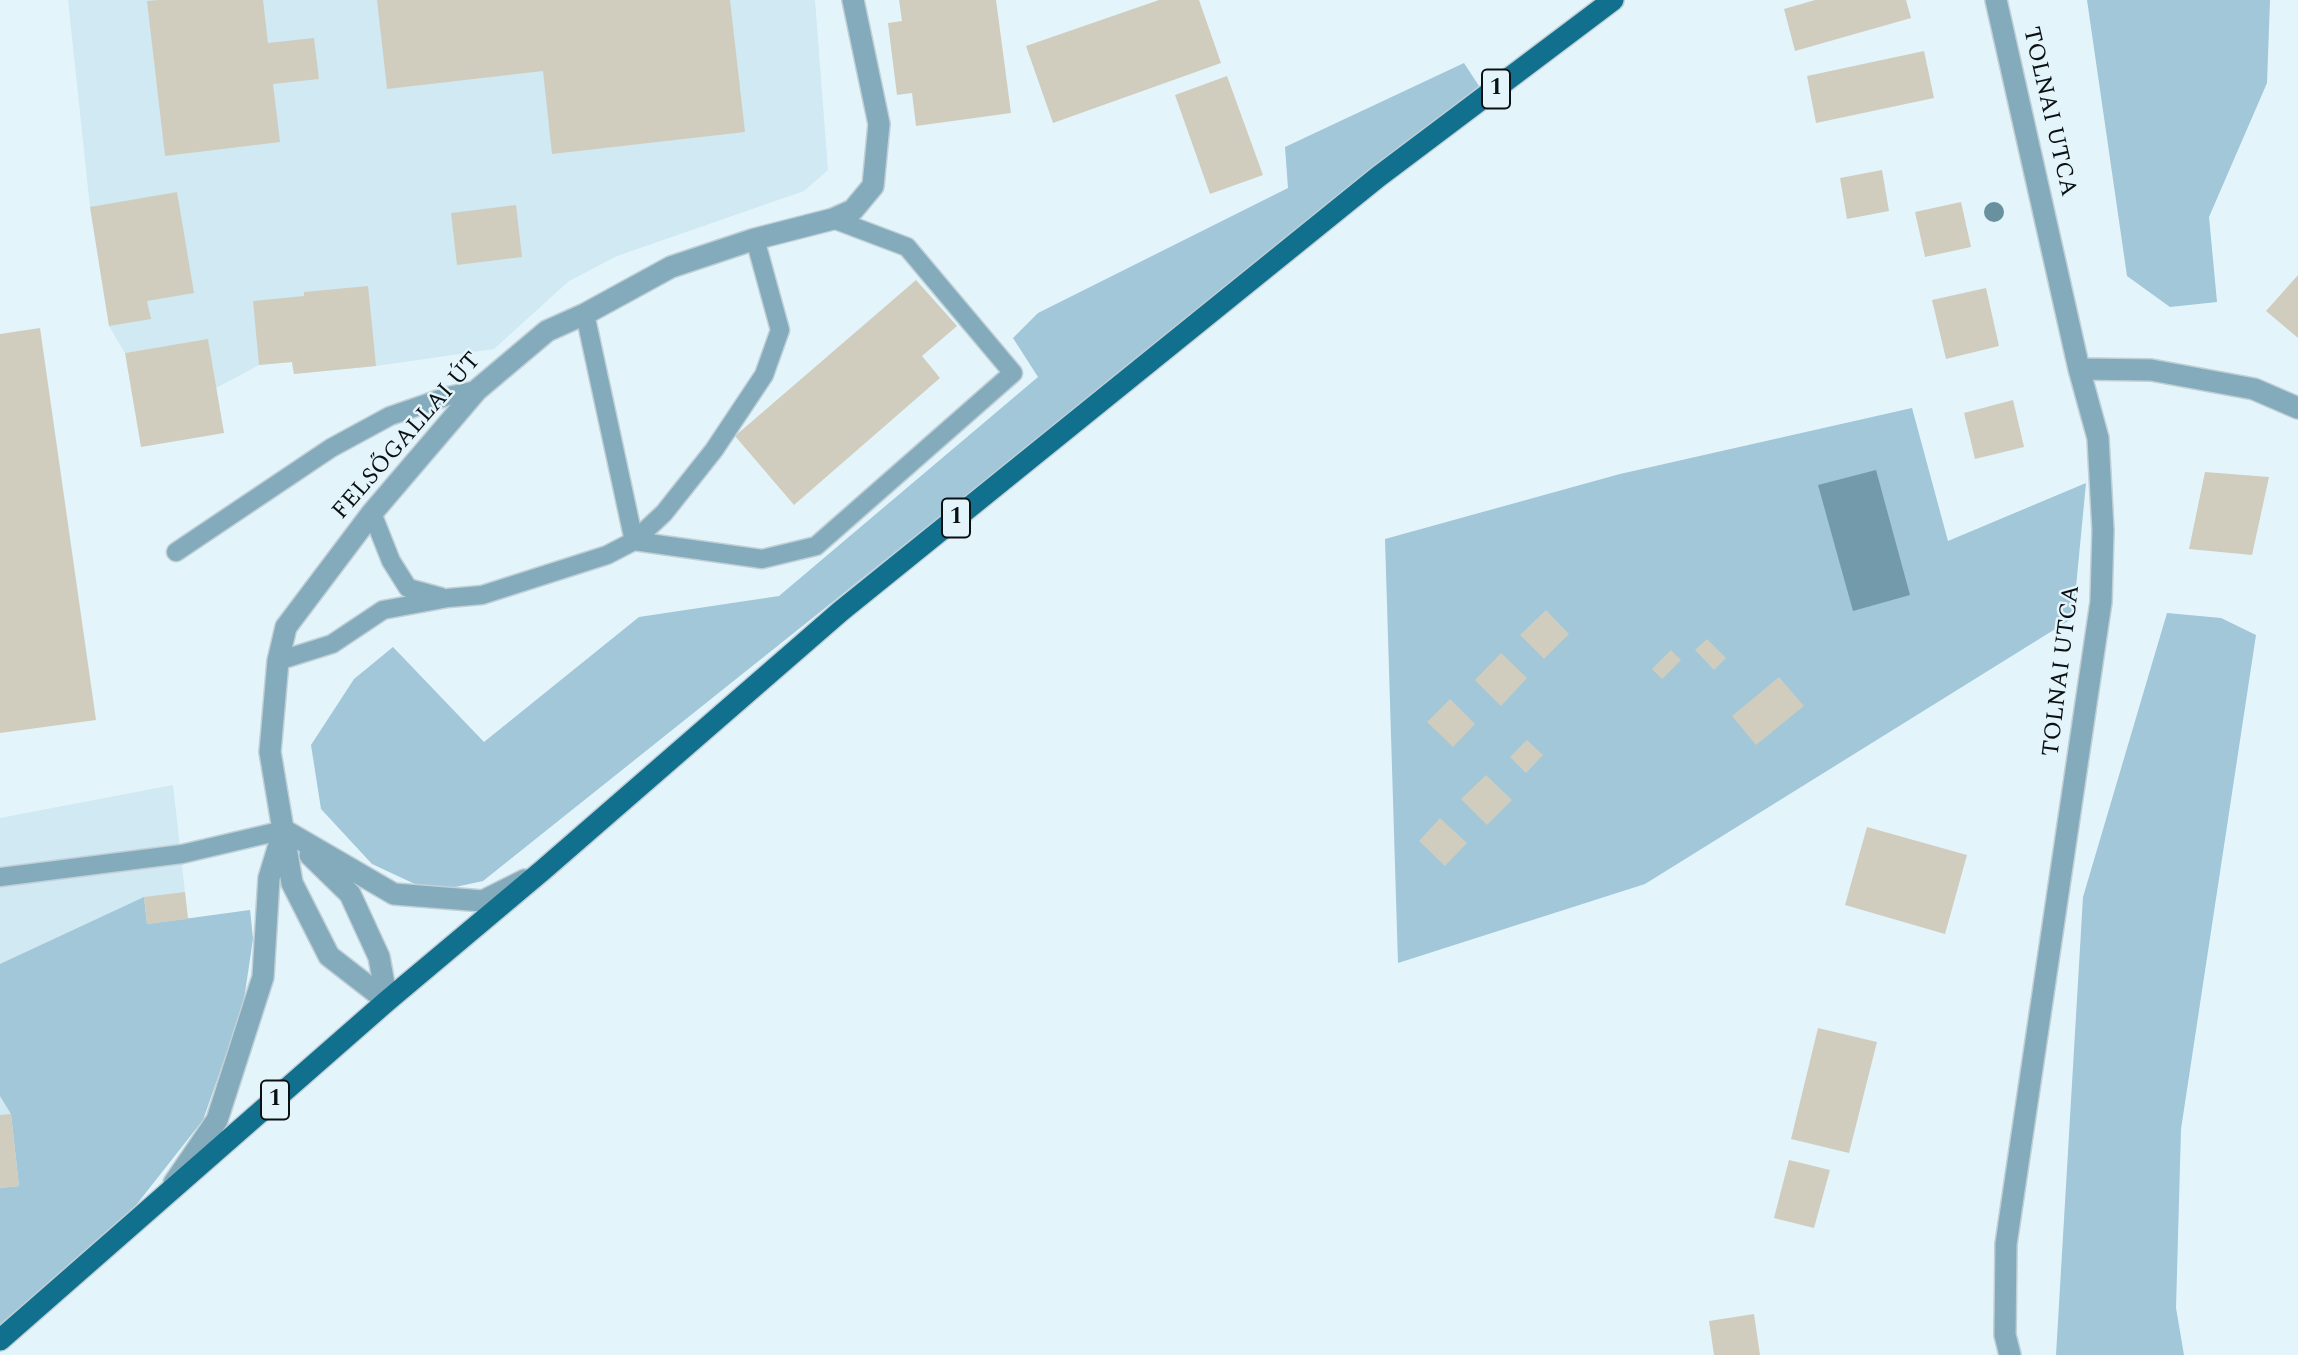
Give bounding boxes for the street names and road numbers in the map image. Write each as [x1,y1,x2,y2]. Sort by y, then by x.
street label: TOLNAI UTCA [2015,25,2081,199]
road number: 1 [1482,69,1510,108]
street label: FELSŐGALLAI ÚT [327,347,489,527]
road number: 1 [942,498,970,538]
street label: TOLNAI UTCA [2038,583,2088,759]
road number: 1 [261,1080,289,1120]

